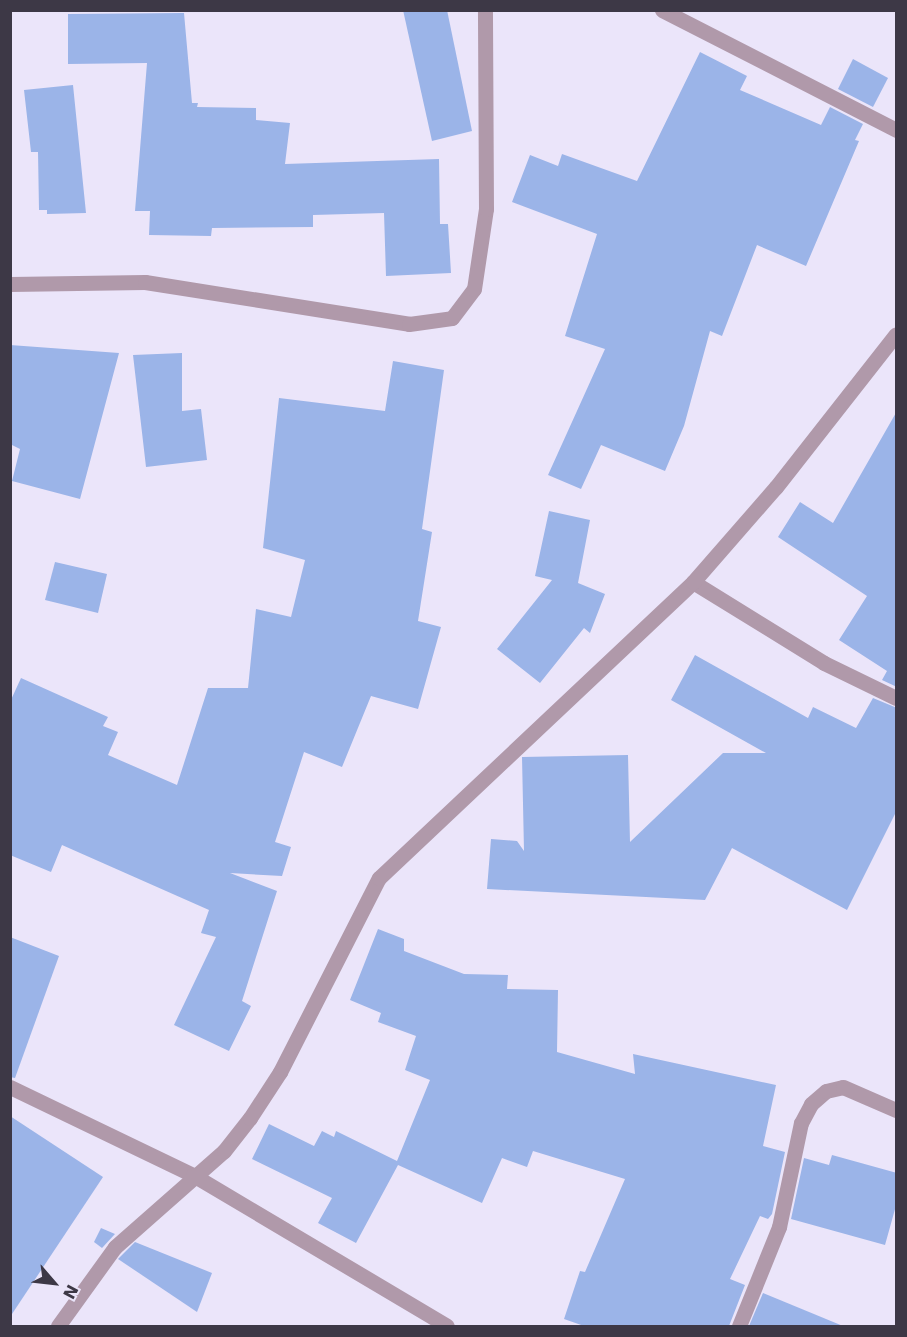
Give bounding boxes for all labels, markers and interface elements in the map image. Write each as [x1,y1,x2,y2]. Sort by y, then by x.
north arrow [24,1253,84,1313]
text: N [59,1281,82,1302]

